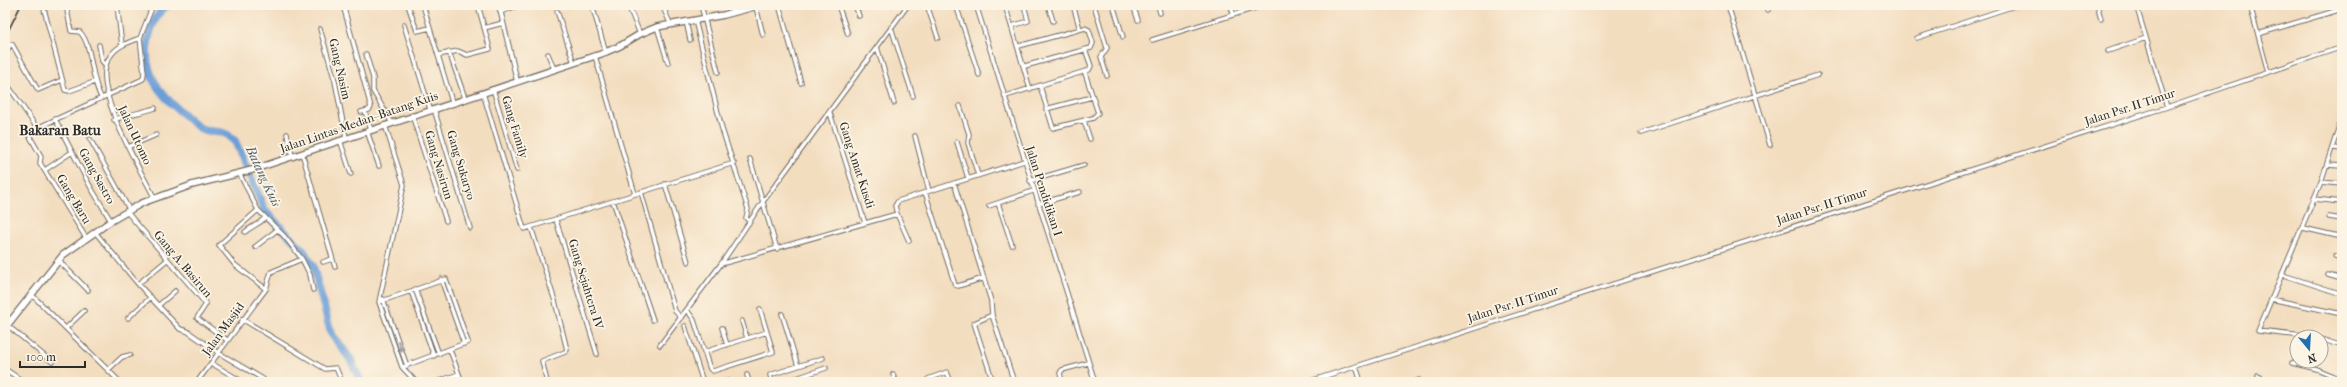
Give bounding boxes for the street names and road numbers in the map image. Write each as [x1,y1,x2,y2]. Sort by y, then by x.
street label: Gang Nasim [326,37,354,101]
street label: Jalan Psr. II Timur [2082,85,2178,129]
street label: Jalan Lintas Medan–Batang Kuis [277,88,440,156]
street label: Gang Family [499,94,531,161]
street label: Jalan Utomo [115,102,155,167]
street label: Gang Amat Kusdi [836,120,878,210]
street label: Gang Nasirun [422,129,456,201]
street label: Gang Sukaryo [444,129,478,201]
street label: Jalan Pendidikan I [1023,143,1065,238]
street label: Gang Sastro [76,146,118,206]
street label: Gang Baru [54,172,94,226]
street label: Jalan Psr. II Timur [1774,184,1870,228]
street label: Gang A. Basirun [151,228,215,300]
street label: Gang Sejahtera IV [566,237,607,332]
street label: Jalan Psr. II Timur [1465,282,1561,326]
street label: Jalan Masjid [198,299,247,359]

